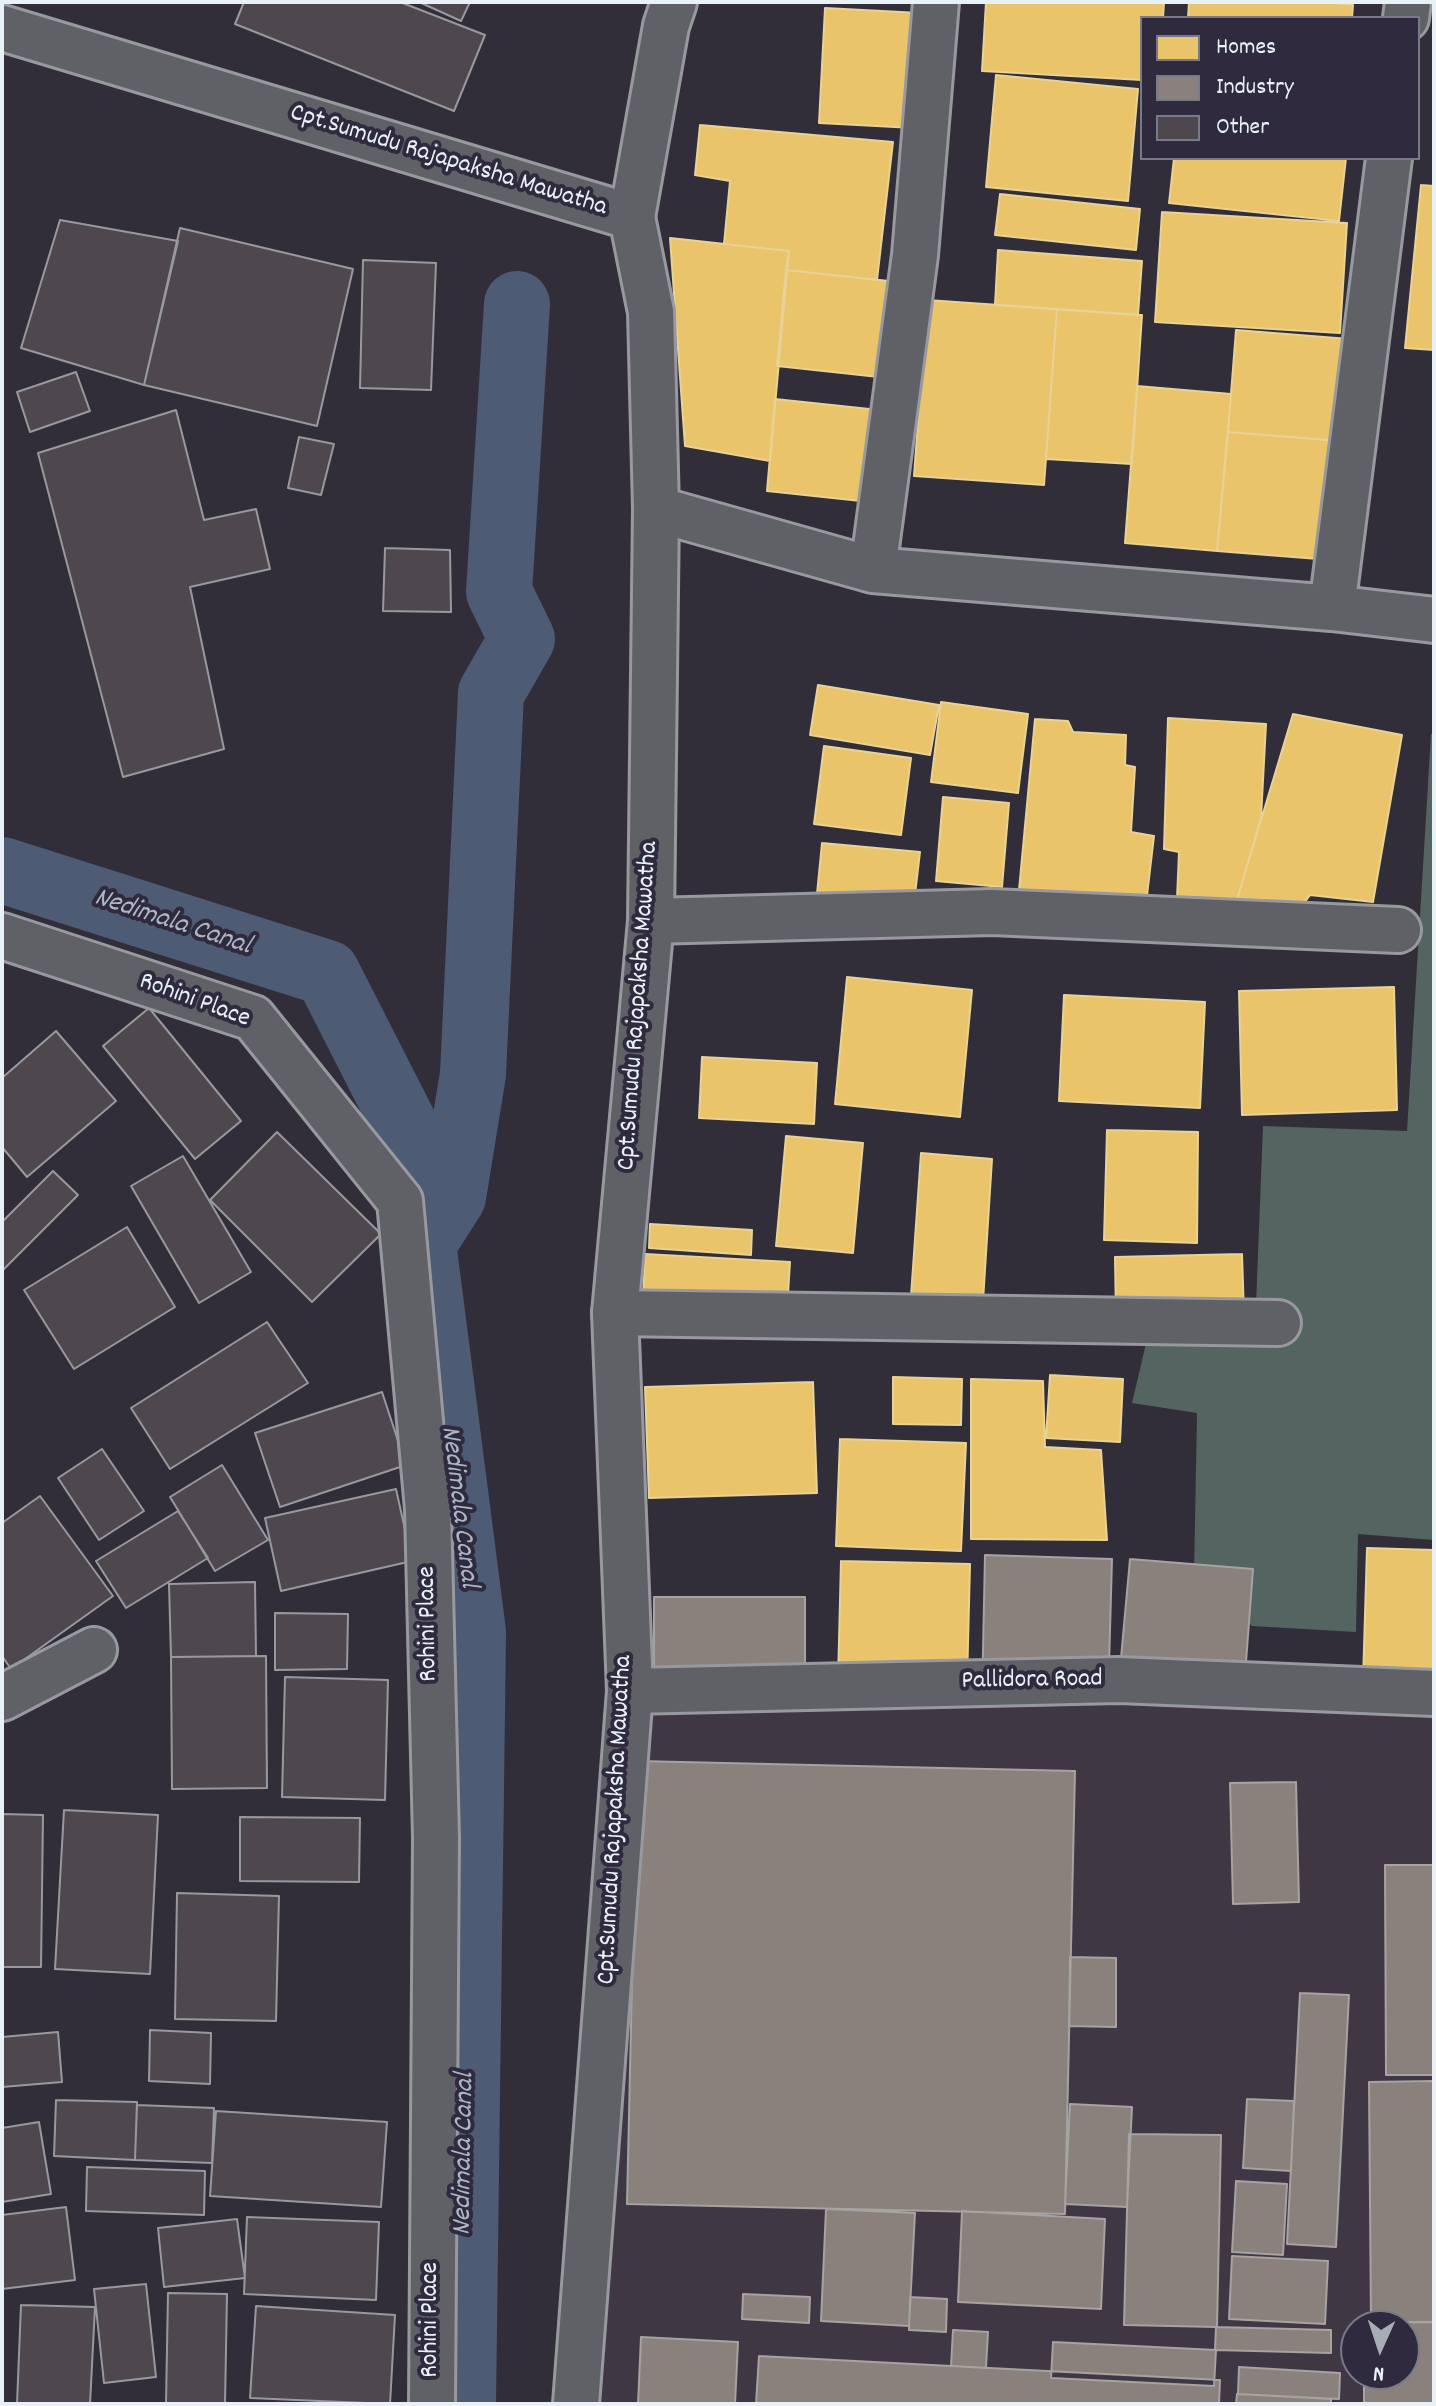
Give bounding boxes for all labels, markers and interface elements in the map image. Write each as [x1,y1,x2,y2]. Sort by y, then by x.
legend [1140,16,1420,160]
text: Homes [1216,31,1276,65]
text: Industry [1216,71,1294,105]
street label: Cpt.Sumudu Rajapaksha Mawatha [286,99,610,225]
text: Other [1216,111,1269,145]
street label: Cpt.Sumudu Rajapaksha Mawatha [613,841,667,1171]
water label: Nedimala Canal [89,883,255,965]
street label: Rohini Place [134,968,254,1036]
water label: Nedimala Canal [430,1424,484,1590]
street label: Rohini Place [413,1566,447,1682]
street label: Cpt.Sumudu Rajapaksha Mawatha [593,1655,641,1985]
street label: Pallidora Road [961,1665,1103,1699]
water label: Nedimala Canal [448,2072,484,2236]
street label: Rohini Place [416,2262,448,2378]
north arrow [1340,2310,1420,2390]
text: N [1373,2357,1385,2388]

